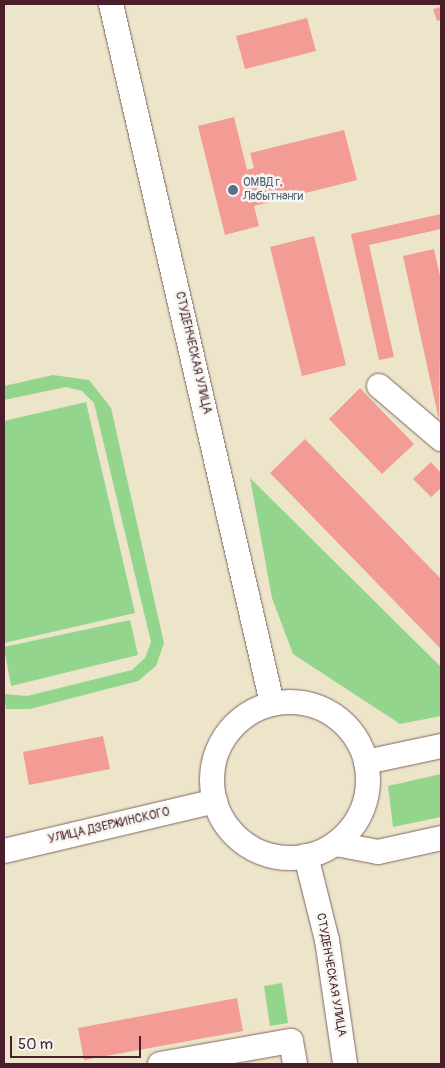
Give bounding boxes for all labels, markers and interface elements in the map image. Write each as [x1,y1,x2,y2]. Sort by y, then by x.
place label: ОМВД г. Лабытнанги [243,176,303,204]
marker: ОМВД г. Лабытнанги [227,184,239,196]
street label: СТУДЕНЧЕСКАЯ УЛИЦА [172,290,214,416]
street label: УЛИЦА ДЗЕРЖИНСКОГО [47,805,171,847]
street label: СТУДЕНЧЕСКАЯ УЛИЦА [313,912,349,1038]
scale bar [12,1026,144,1058]
text: 50 m [18,1035,53,1054]

